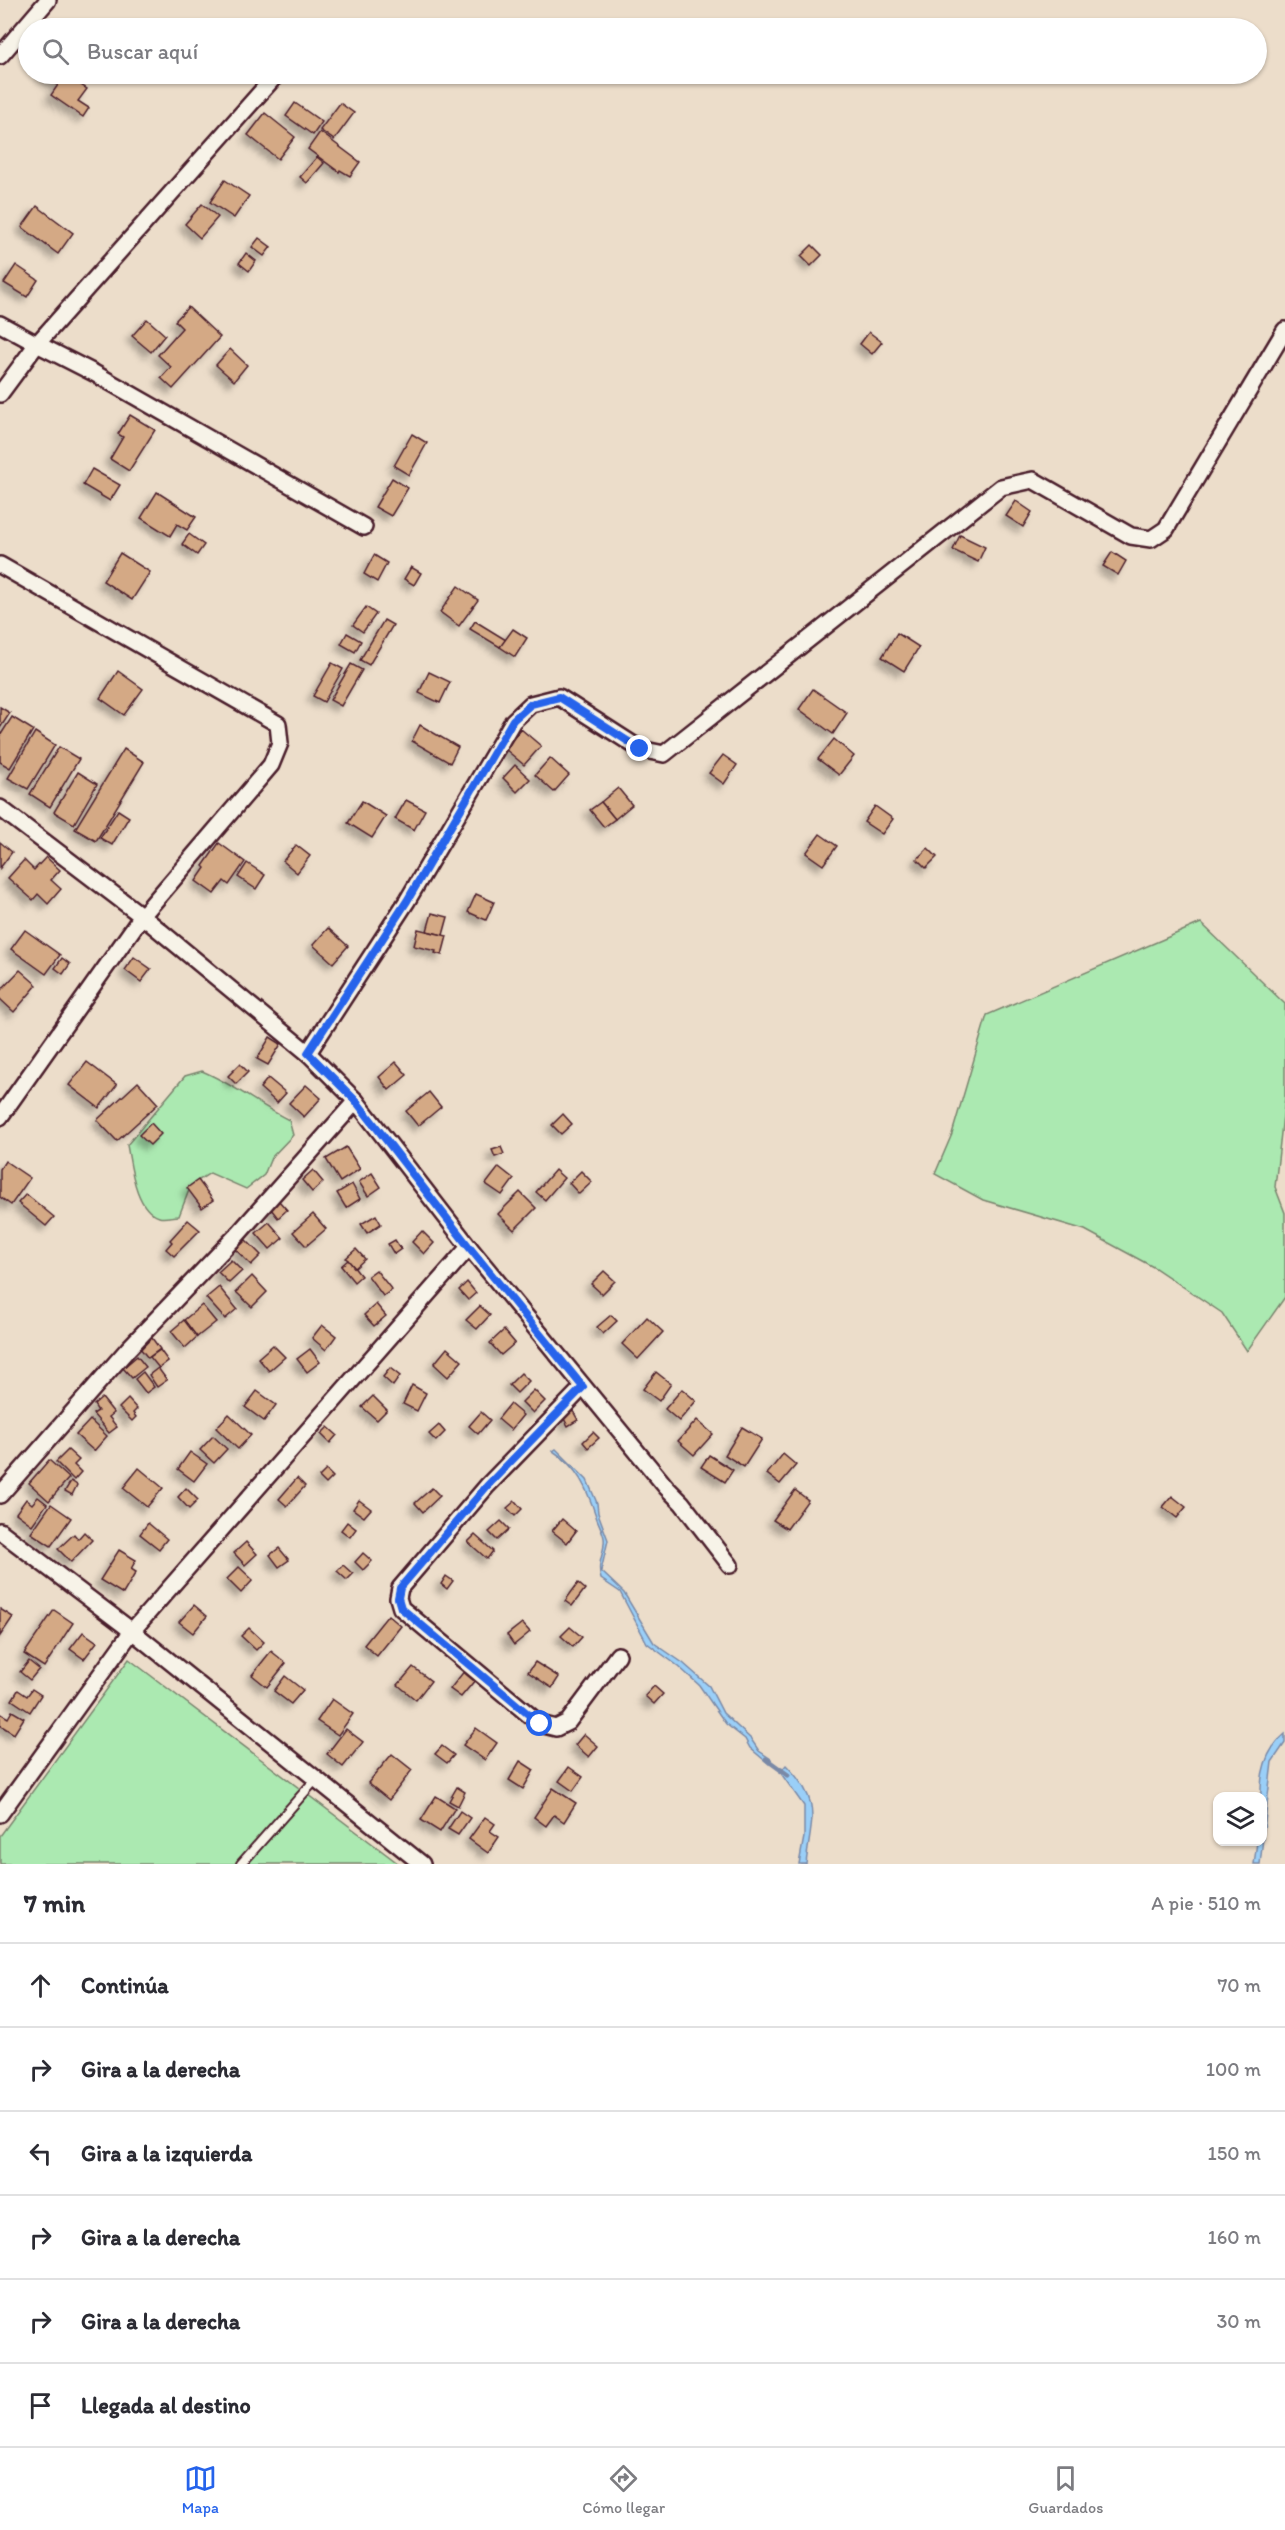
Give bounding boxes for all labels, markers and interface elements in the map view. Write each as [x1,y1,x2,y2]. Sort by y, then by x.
search box [18,18,1267,84]
icon: search [39,35,72,68]
text: Buscar aquí [87,38,198,65]
route end [626,735,652,761]
route start [526,1710,552,1736]
map controls [1213,1792,1267,1846]
button: layers [1213,1792,1267,1846]
text: 7 min [24,1887,85,1919]
text: A pie · 510 m [1151,1891,1261,1915]
icon: ahead [24,1969,57,2002]
text: Continúa [81,1972,169,1999]
text: 70 m [1217,1973,1261,1997]
icon: right [24,2053,57,2086]
text: Gira a la derecha [81,2056,240,2083]
text: 100 m [1206,2057,1261,2081]
icon: left [24,2137,57,2170]
text: Gira a la izquierda [81,2140,252,2167]
text: 150 m [1208,2141,1261,2165]
icon: right [24,2221,57,2254]
text: Gira a la derecha [81,2224,240,2251]
text: 160 m [1208,2225,1261,2249]
icon: right [24,2305,57,2338]
text: Gira a la derecha [81,2308,240,2335]
text: 30 m [1216,2309,1261,2333]
icon: arrive [24,2389,57,2422]
text: Llegada al destino [81,2392,251,2419]
tab: Mapa [182,2462,219,2517]
tab: Cómo llegar [582,2462,665,2517]
tab: Guardados [1028,2462,1103,2517]

